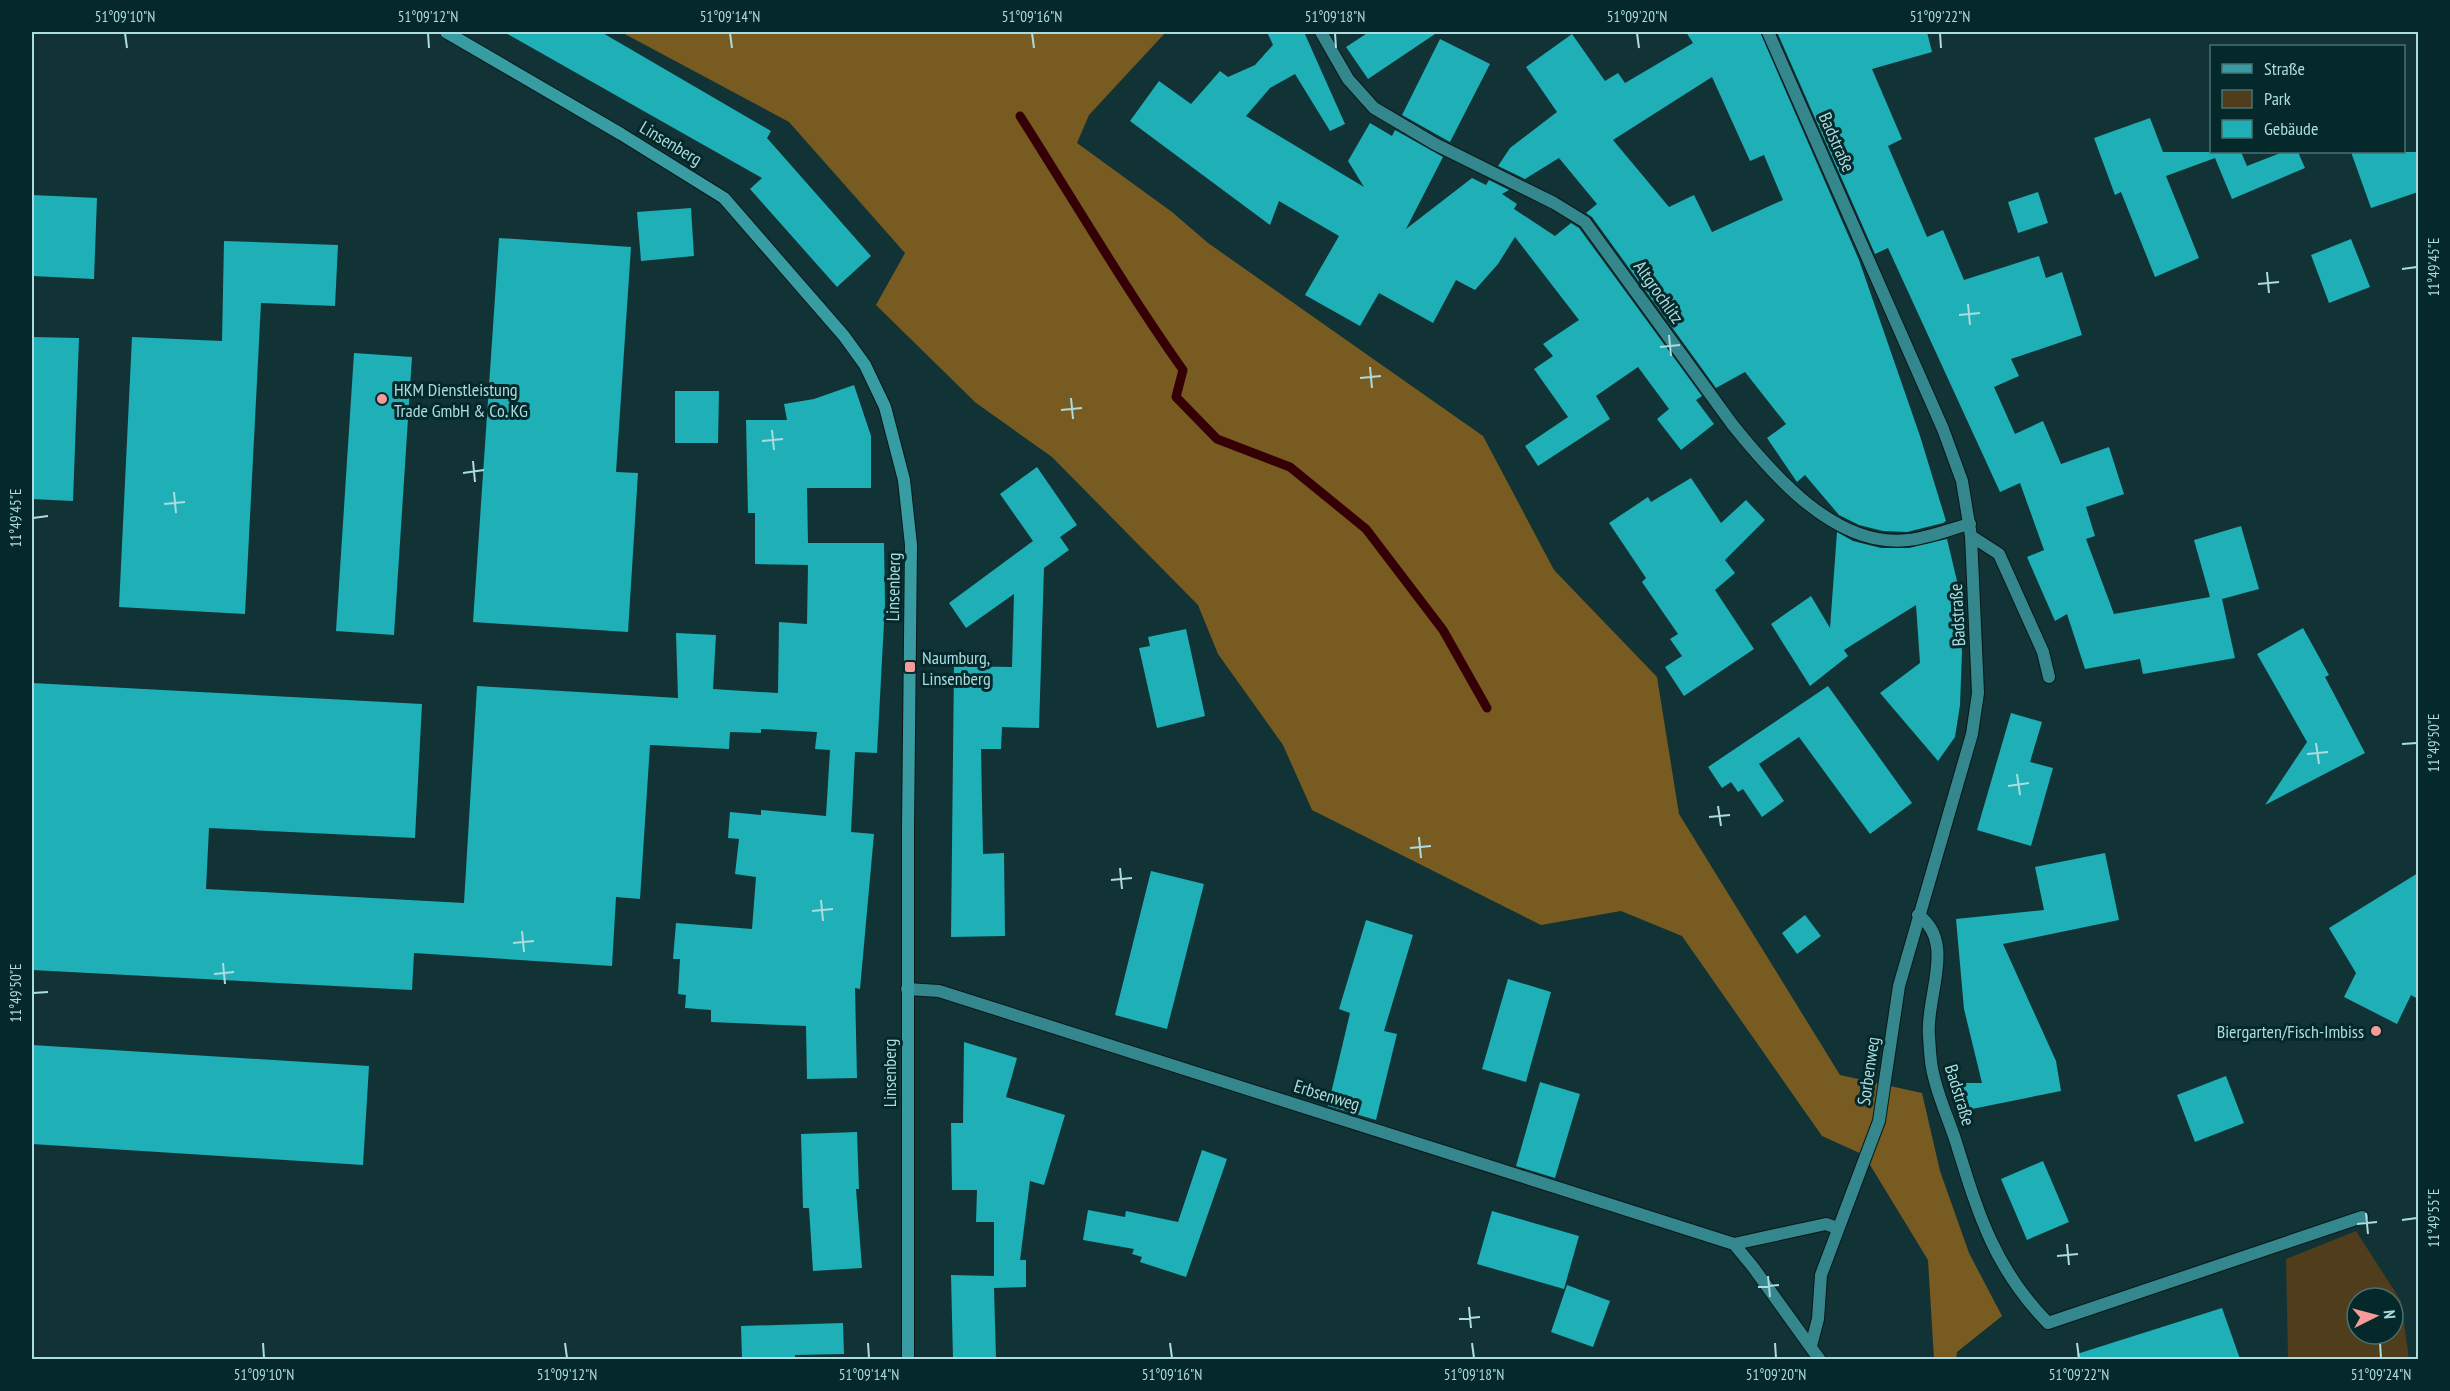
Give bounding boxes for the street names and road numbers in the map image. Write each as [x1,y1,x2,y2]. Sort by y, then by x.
street label: Badstraße [1814,109,1860,175]
street label: Linsenberg [636,115,706,171]
street label: Altgrochlitz [1629,256,1689,328]
street label: Linsenberg [881,552,905,622]
street label: Badstraße [1944,583,1970,647]
street label: Sorbenweg [1852,1035,1884,1107]
street label: Linsenberg [878,1039,901,1107]
street label: Badstraße [1940,1062,1980,1128]
street label: Erbsenweg [1291,1074,1363,1116]

